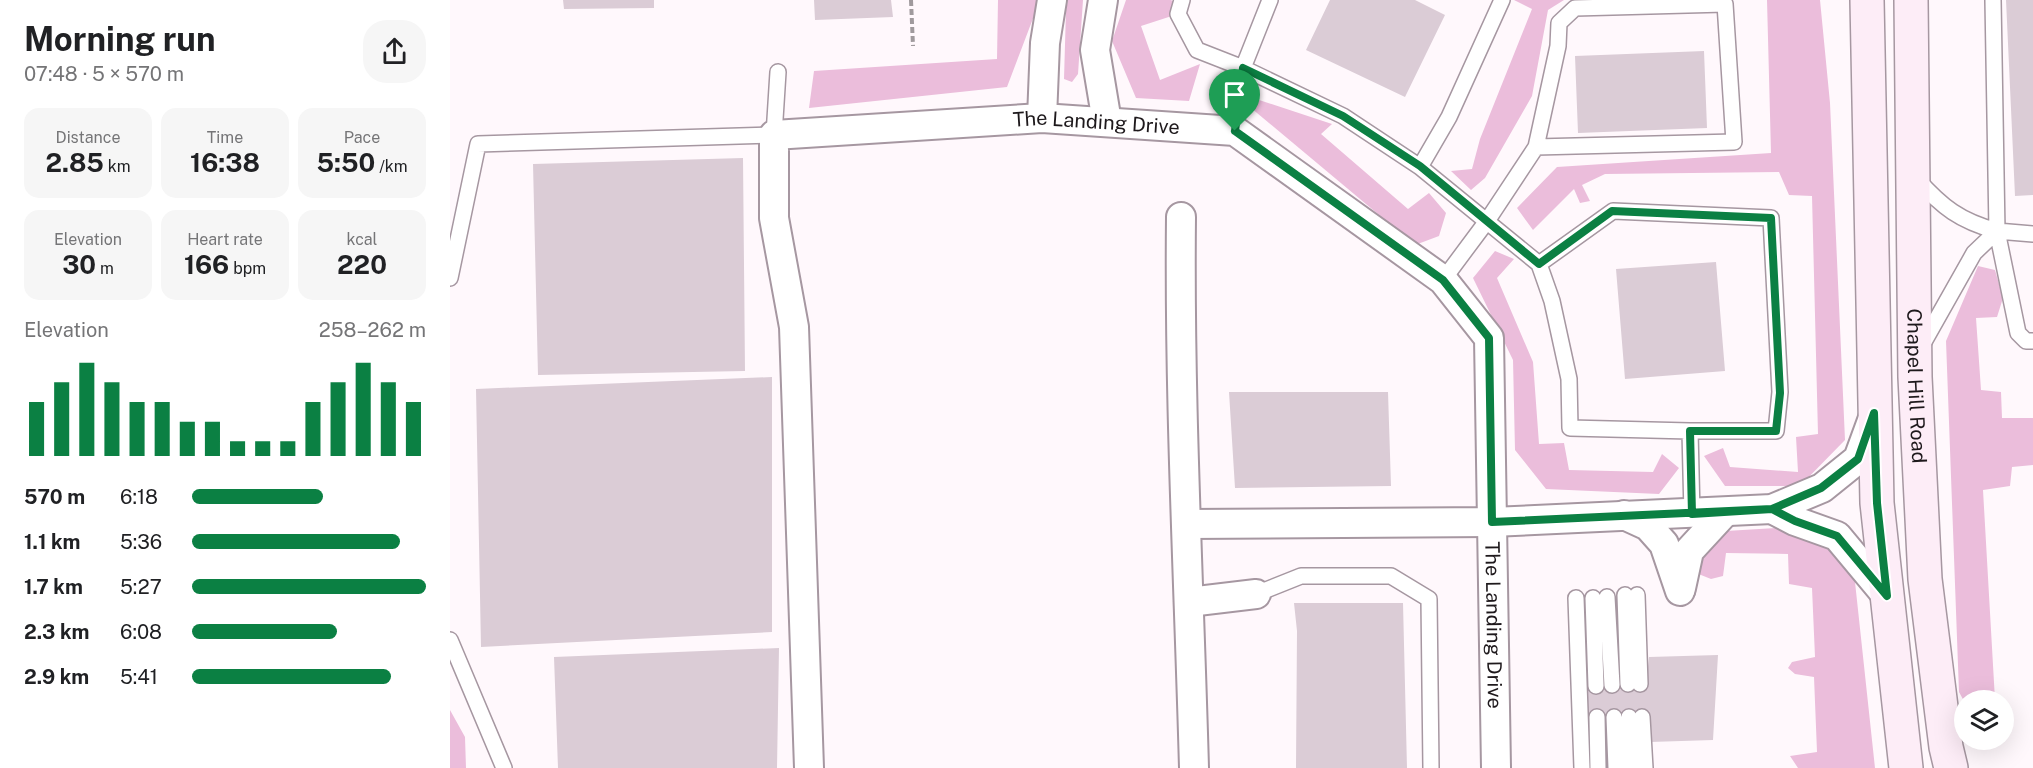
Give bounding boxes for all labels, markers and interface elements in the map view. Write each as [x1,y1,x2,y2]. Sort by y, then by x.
text: Morning run [24,20,216,58]
button: share [363,20,426,83]
text: 07:48 · 5 × 570 m [24,62,184,86]
pin [1209,69,1260,131]
icon: arrive [1218,78,1251,111]
street label: The Landing Drive [1012,106,1181,139]
text: Distance [56,128,120,147]
text: Time [207,128,243,147]
text: Pace [344,128,380,147]
text: 2.85 [45,147,104,178]
text: 16:38 [190,147,260,178]
text: 5:50 [316,147,375,178]
text: km [104,157,131,176]
text: /km [375,157,408,176]
text: Elevation [54,230,122,249]
text: Heart rate [187,230,263,249]
text: kcal [347,230,377,249]
text: 30 [62,249,96,280]
text: 166 [184,249,229,280]
text: 220 [337,249,387,280]
text: m [96,259,114,278]
text: bpm [229,259,266,278]
street label: Chapel Hill Road [1902,308,1931,464]
text: Elevation [24,318,109,342]
text: 258–262 m [319,318,426,342]
text: 570 m [24,485,85,509]
text: 6:18 [120,485,158,509]
text: 1.1 km [24,530,81,554]
text: 5:36 [120,530,162,554]
street label: The Landing Drive [1480,541,1507,709]
text: 1.7 km [24,575,83,599]
text: 5:27 [120,575,162,599]
text: 2.3 km [24,620,89,644]
text: 6:08 [120,620,162,644]
text: 2.9 km [24,665,89,689]
text: 5:41 [120,665,158,689]
map controls [1954,690,2014,750]
button: layers [1954,690,2014,750]

